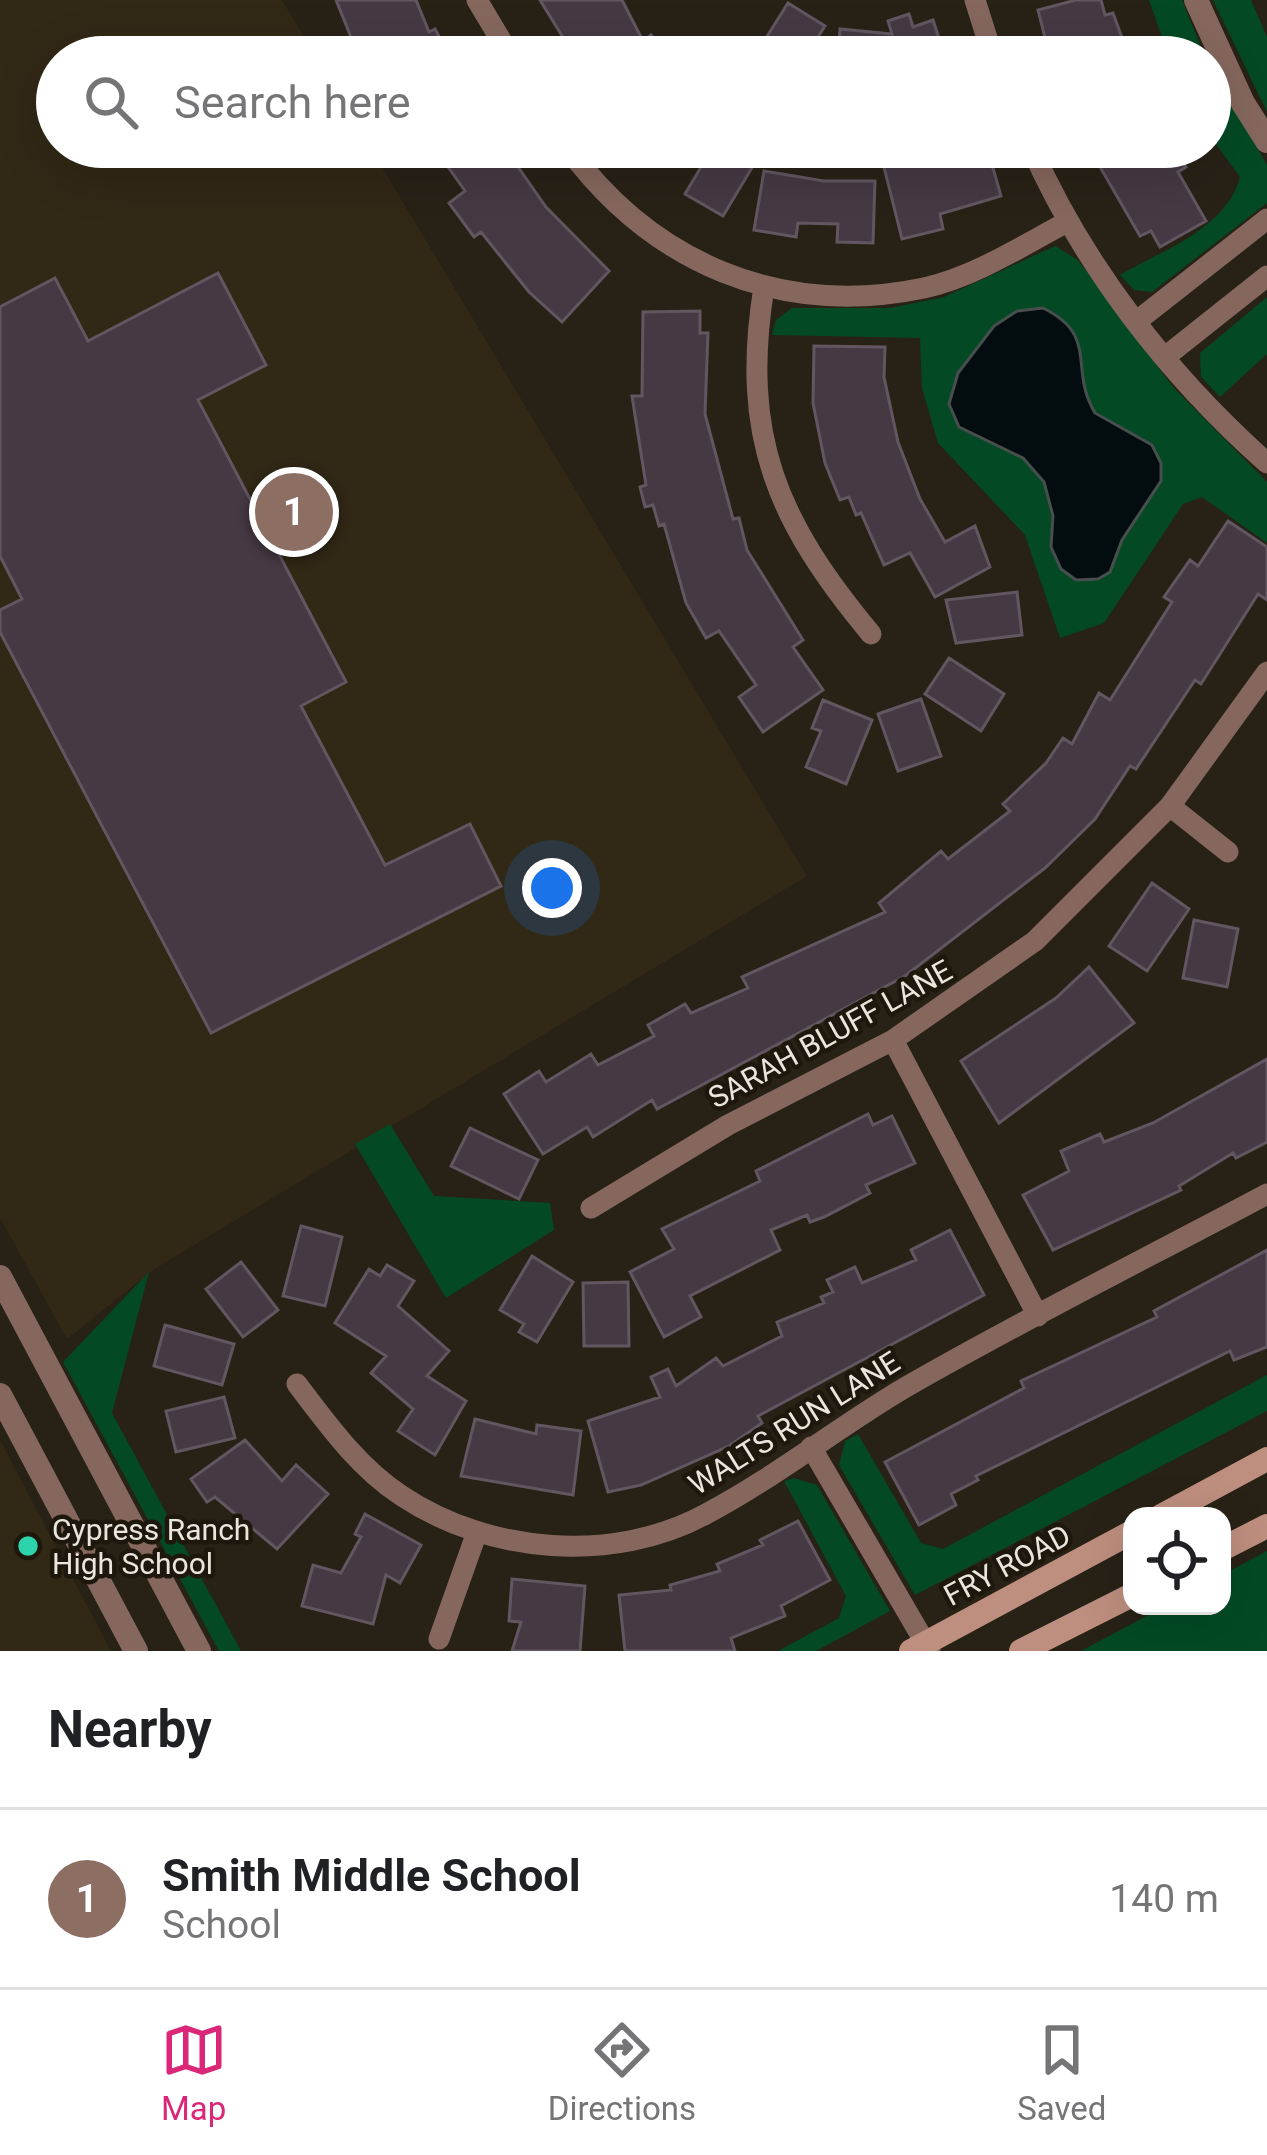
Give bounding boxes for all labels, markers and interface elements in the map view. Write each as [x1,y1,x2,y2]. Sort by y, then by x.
search box [36,36,1231,168]
icon: search [78,69,144,135]
text: Search here [174,76,411,129]
pin: 1 [255,467,333,557]
your location [522,858,582,918]
street label: SARAH BLUFF LANE [702,953,958,1115]
street label: WALTS RUN LANE [682,1344,906,1502]
map controls [1123,1507,1231,1615]
button: locate [1123,1507,1231,1615]
place label: Cypress Ranch High School [52,1512,250,1581]
street label: FRY ROAD [938,1517,1076,1613]
marker: Cypress Ranch High School [15,1533,41,1559]
text: Nearby [48,1700,212,1759]
text: Smith Middle School [162,1849,581,1902]
text: 1 [76,1876,98,1922]
text: 140 m [1109,1876,1219,1922]
text: School [162,1902,281,1948]
tab: Map [161,2017,227,2128]
tab: Directions [548,2017,696,2128]
tab: Saved [1017,2017,1106,2128]

